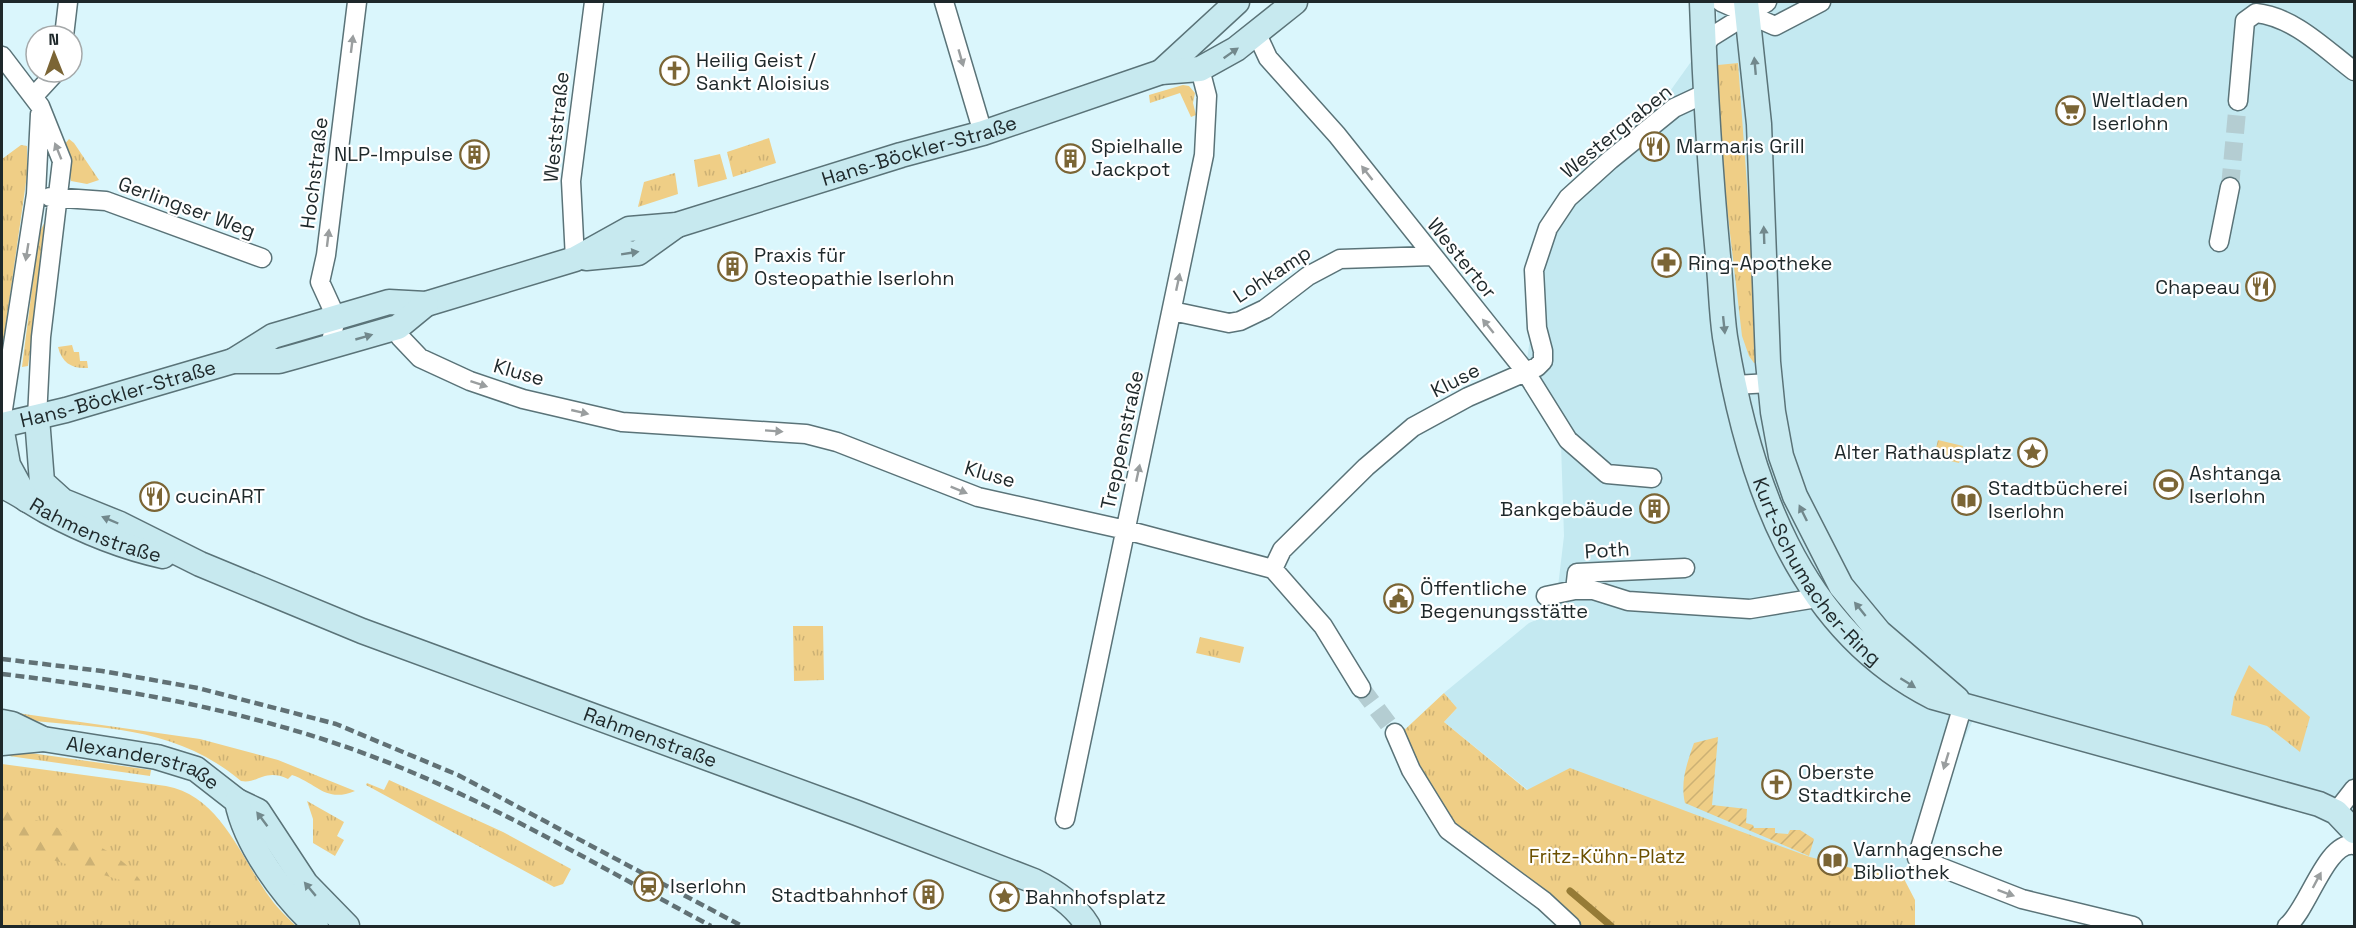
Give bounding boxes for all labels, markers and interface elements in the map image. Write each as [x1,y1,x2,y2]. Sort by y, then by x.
north arrow [24,24,84,84]
text: N [48,29,59,50]
one-way arrow [347,35,357,54]
place label: Heilig Geist / Sankt Aloisius [696,47,830,96]
one-way arrow [1223,47,1239,59]
one-way arrow [956,49,966,67]
church icon: Heilig Geist / Sankt Aloisius [659,55,691,87]
one-way arrow [1750,56,1760,75]
street label: Weststraße [537,70,575,184]
street label: Westergraben [1555,78,1677,184]
place label: Weltladen Iserlohn [2092,87,2188,136]
supermarket icon: Weltladen Iserlohn [2055,95,2087,127]
street label: Hans-Böckler-Straße [818,109,1020,192]
street label: Hochstraße [294,116,334,230]
restaurant icon: Marmaris Grill [1639,130,1671,162]
place label: Spielhalle Jackpot [1091,133,1183,182]
place label: Marmaris Grill [1676,133,1805,159]
building icon: NLP-Impulse [458,138,490,170]
place label: NLP-Impulse [334,141,453,167]
one-way arrow [53,142,62,160]
building icon: Spielhalle Jackpot [1054,142,1086,174]
one-way arrow [1361,166,1373,181]
street label: Gerlingser Weg [115,170,259,244]
street label: Westertor [1422,212,1502,304]
one-way arrow [1759,226,1768,245]
one-way arrow [324,228,333,247]
street label: Lohkamp [1228,239,1316,309]
place label: Praxis für Osteopathie Iserlohn [754,242,954,291]
one-way arrow [22,243,31,262]
pharmacy icon: Ring-Apotheke [1651,247,1683,279]
one-way arrow [621,248,640,257]
building icon: Praxis für Osteopathie Iserlohn [717,250,749,282]
place label: Ring-Apotheke [1688,250,1832,276]
restaurant icon: Chapeau [2245,271,2277,303]
one-way arrow [1174,272,1183,291]
place label: Chapeau [2155,274,2240,300]
one-way arrow [1719,316,1729,335]
one-way arrow [1482,318,1495,334]
one-way arrow [355,332,373,341]
street label: Kluse [491,352,547,392]
street label: Hans-Böckler-Straße [17,354,219,433]
street label: Kluse [1426,357,1484,403]
street label: Treppenstraße [1095,368,1149,512]
one-way arrow [470,380,488,390]
one-way arrow [571,408,590,417]
one-way arrow [764,426,783,436]
place icon: Alter Rathausplatz [2017,436,2049,468]
place label: Alter Rathausplatz [1834,439,2012,465]
street label: Kluse [962,454,1018,494]
place label: Ashtanga Iserlohn [2189,460,2281,509]
one-way arrow [1134,463,1143,482]
sports icon: Ashtanga Iserlohn [2152,469,2184,501]
street label: Kurt-Schumacher-Ring [1747,474,1887,671]
place label: Stadtbücherei Iserlohn [1988,475,2128,524]
restaurant icon: cucinART [138,480,170,512]
place label: cucinART [175,483,265,509]
library icon: Stadtbücherei Iserlohn [1951,484,1983,516]
one-way arrow [950,485,968,495]
street label: Rahmenstraße [25,491,164,568]
building icon: Bankgebäude [1638,493,1670,525]
place label: Bankgebäude [1500,496,1633,522]
one-way arrow [1799,504,1808,521]
one-way arrow [100,515,118,525]
street label: Poth [1584,535,1630,565]
place label: Öffentliche Begenungsstätte [1420,575,1588,624]
public building icon: Öffentliche Begenungsstätte [1383,583,1415,615]
one-way arrow [1853,601,1866,617]
one-way arrow [1900,678,1917,689]
street label: Rahmenstraße [580,701,721,773]
street label: Alexanderstraße [65,730,225,796]
one-way arrow [1941,752,1950,770]
place label: Oberste Stadtkirche [1798,759,1912,808]
church icon: Oberste Stadtkirche [1761,768,1793,800]
one-way arrow [256,811,268,827]
place label: Varnhagensche Bibliothek [1853,836,2003,885]
park label: Fritz-Kühn-Platz [1529,843,1685,869]
library icon: Varnhagensche Bibliothek [1816,844,1848,876]
station icon: Iserlohn [633,870,665,902]
one-way arrow [2312,872,2322,889]
place label: Iserlohn [670,873,747,899]
building icon: Stadtbahnhof [913,879,945,911]
one-way arrow [303,881,316,897]
place icon: Bahnhofsplatz [988,881,1020,913]
place label: Stadtbahnhof [771,882,908,908]
place label: Bahnhofsplatz [1025,884,1166,910]
one-way arrow [1997,889,2015,899]

